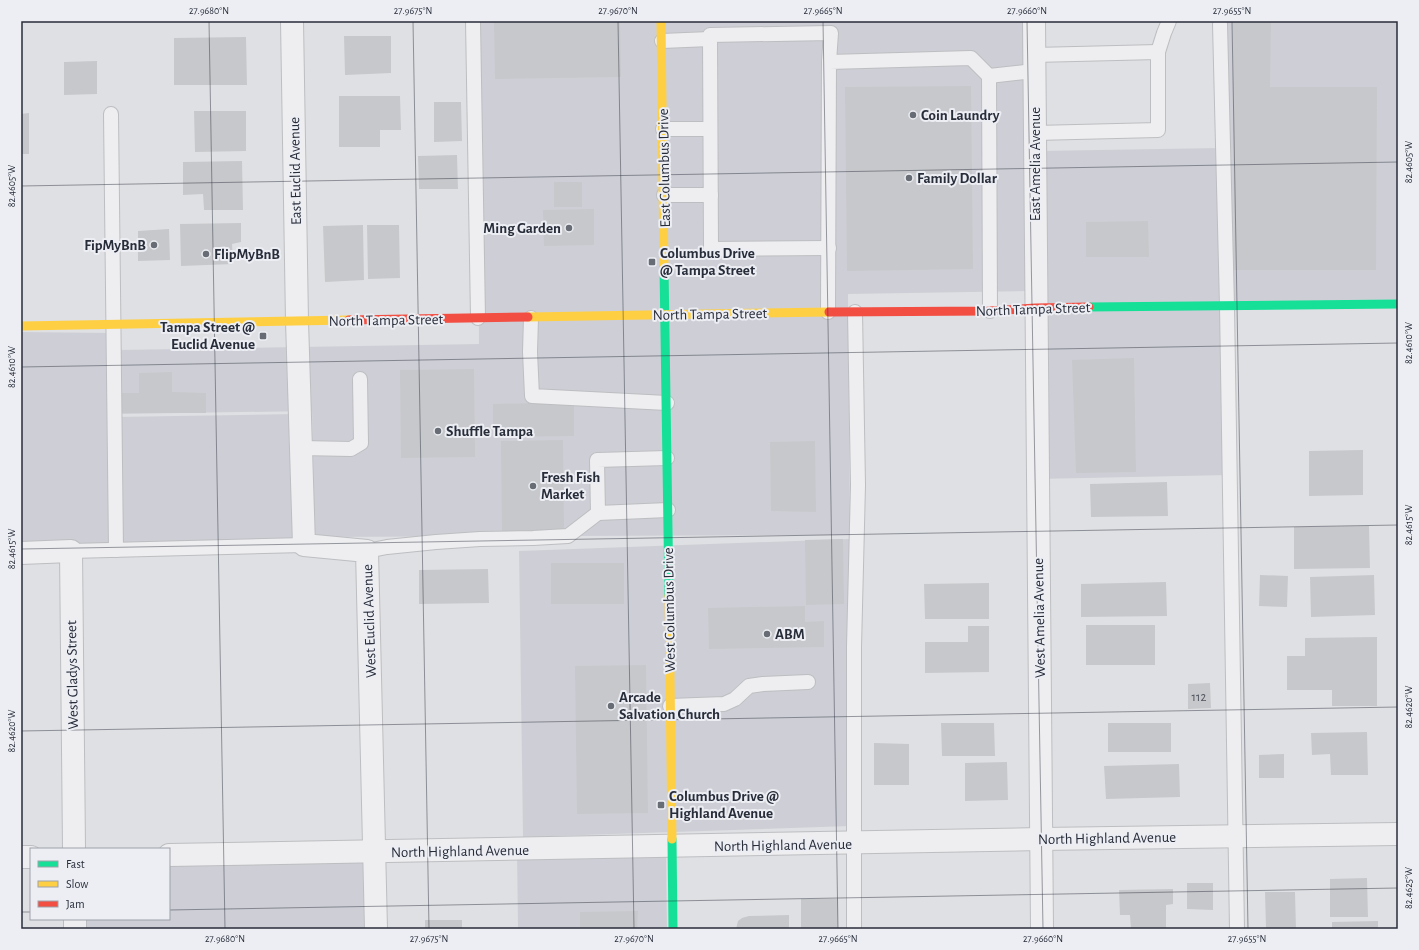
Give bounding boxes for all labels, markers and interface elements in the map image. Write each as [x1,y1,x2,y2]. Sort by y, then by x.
text: 27.9680°N [189,6,229,16]
text: 27.9675°N [394,6,432,16]
text: 27.9670°N [598,6,638,16]
text: 27.9665°N [803,6,843,16]
text: 27.9660°N [1007,6,1047,16]
text: 27.9655°N [1213,6,1251,16]
street label: East Amelia Avenue [1028,107,1043,221]
street label: East Columbus Drive [656,108,673,228]
place label: Coin Laundry [921,108,1000,123]
marker: Coin Laundry [908,110,918,120]
street label: East Euclid Avenue [287,117,304,225]
text: 82.4605°W [1404,141,1414,183]
text: 82.4605°W [7,165,17,207]
place label: Family Dollar [917,171,998,186]
marker: Family Dollar [904,173,914,183]
place label: Ming Garden [483,221,561,236]
marker: Ming Garden [564,223,574,233]
place label: FipMyBnB [84,238,146,253]
marker: FipMyBnB [149,240,159,250]
place label: Columbus Drive @ Tampa Street [660,246,755,278]
place label: FlipMyBnB [214,247,280,262]
marker: FlipMyBnB [201,249,211,259]
marker: Columbus Drive @ Tampa Street [647,257,657,267]
street label: North Tampa Street [976,300,1091,319]
street label: North Tampa Street [653,306,768,323]
street label: North Tampa Street [329,312,444,329]
place label: Tampa Street @ Euclid Avenue [160,320,255,352]
text: 82.4610°W [1404,322,1414,364]
marker: Tampa Street @ Euclid Avenue [258,331,268,341]
text: 82.4610°W [7,346,17,388]
place label: Shuffle Tampa [446,424,533,439]
marker: Shuffle Tampa [433,426,443,436]
place label: Fresh Fish Market [541,470,600,502]
marker: Fresh Fish Market [528,481,538,491]
text: 82.4615°W [1404,505,1414,545]
text: 82.4615°W [7,529,17,569]
street label: West Columbus Drive [661,547,678,673]
street label: West Amelia Avenue [1031,558,1048,678]
street label: West Euclid Avenue [360,564,379,678]
street label: West Gladys Street [64,620,81,730]
place label: ABM [775,627,805,642]
marker: ABM [762,629,772,639]
text: 82.4620°W [1404,685,1414,728]
place label: Arcade Salvation Church [619,690,720,722]
house number: 112 [1192,691,1207,704]
marker: Arcade Salvation Church [606,701,616,711]
text: 82.4620°W [7,709,17,752]
place label: Columbus Drive @ Highland Avenue [669,789,779,821]
marker: Columbus Drive @ Highland Avenue [656,800,666,810]
street label: North Highland Avenue [1038,830,1176,847]
street label: North Highland Avenue [714,837,852,854]
street label: North Highland Avenue [391,843,529,860]
legend [30,848,170,920]
text: Fast [66,858,85,870]
text: 82.4625°W [1404,867,1414,909]
text: Slow [66,878,88,890]
text: Jam [66,898,85,910]
text: 27.9680°N [205,934,245,944]
text: 27.9675°N [410,934,448,944]
text: 27.9670°N [614,934,654,944]
text: 27.9665°N [818,934,858,944]
text: 27.9660°N [1023,934,1063,944]
text: 27.9655°N [1228,934,1266,944]

